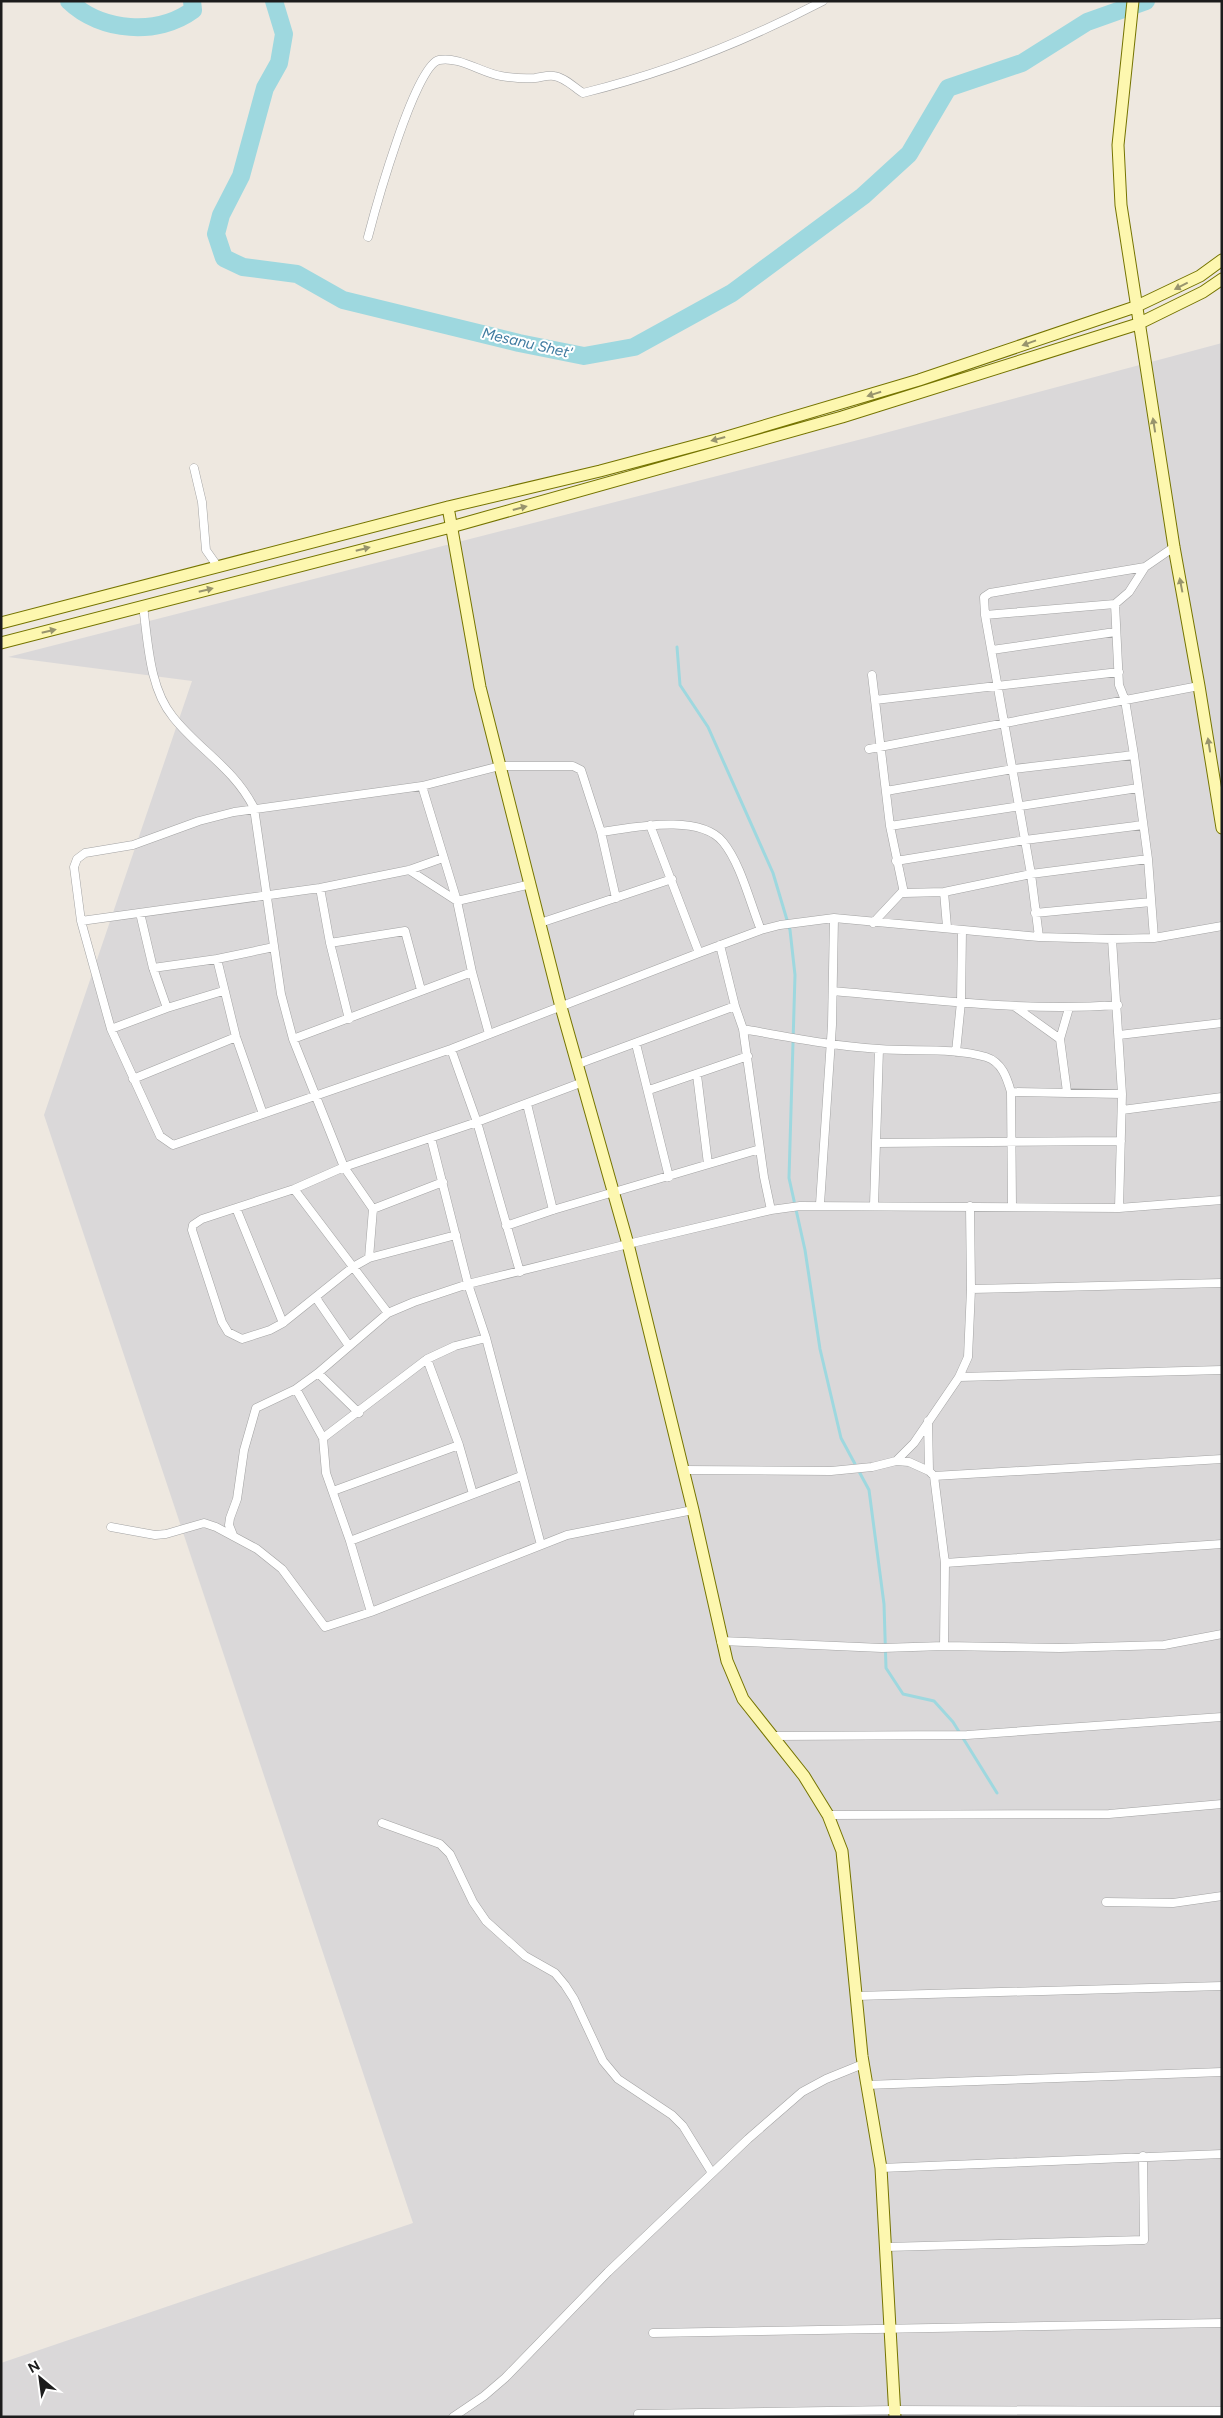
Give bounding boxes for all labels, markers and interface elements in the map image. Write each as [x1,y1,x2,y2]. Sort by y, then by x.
one-way arrow [1174,282,1188,290]
water label: Mesanu Shet' [480,324,575,362]
one-way arrow [1021,339,1036,347]
one-way arrow [867,390,882,398]
one-way arrow [1150,416,1158,432]
one-way arrow [711,435,726,443]
one-way arrow [513,503,528,511]
one-way arrow [356,545,371,553]
one-way arrow [1176,576,1184,592]
one-way arrow [198,586,213,594]
one-way arrow [41,627,56,635]
one-way arrow [1205,736,1213,752]
north arrow [15,2353,65,2403]
text: N [25,2357,43,2377]

